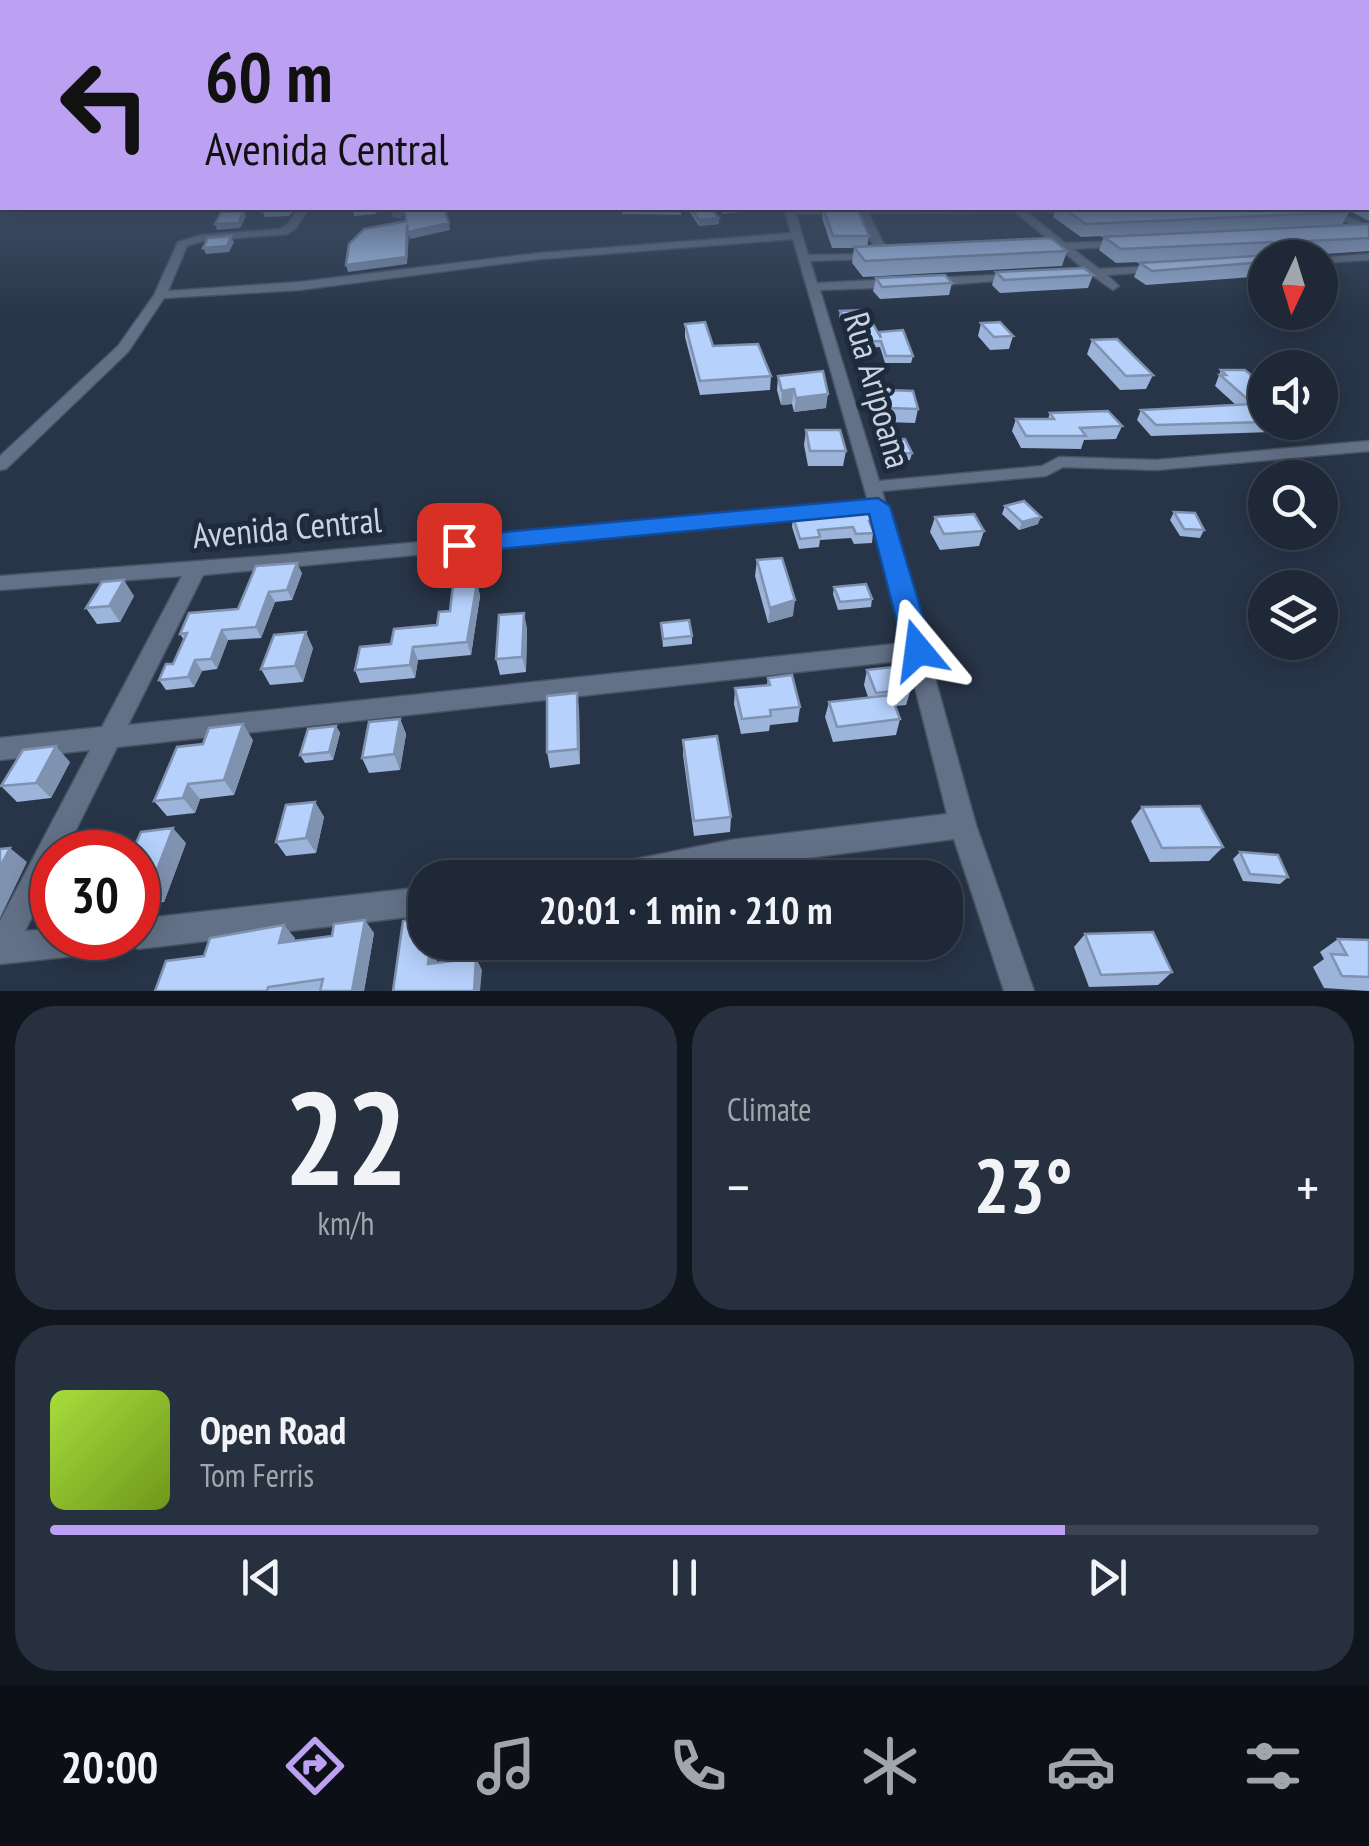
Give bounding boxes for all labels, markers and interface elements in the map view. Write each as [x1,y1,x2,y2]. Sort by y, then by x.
text: 60 m [205,31,333,121]
icon: left [40,40,170,170]
text: Avenida Central [205,119,448,177]
north arrow [1248,240,1338,330]
map controls [1248,240,1338,660]
street label: Rua Aripoana [834,307,922,473]
button: sound [1248,350,1338,440]
button: search [1248,460,1338,550]
street label: Avenida Central [191,496,383,558]
pin [417,503,502,588]
icon: arrive [432,518,487,573]
button: layers [1248,570,1338,660]
position arrow [866,598,970,702]
speed limit sign: 30 [30,830,160,960]
text: 20:01 · 1 min · 210 m [539,885,832,934]
text: 22 [284,1053,408,1221]
text: Climate [727,1088,811,1130]
text: 23° [973,1137,1073,1234]
text: − [727,1151,750,1222]
text: + [1296,1151,1319,1222]
text: km/h [318,1202,374,1244]
text: Open Road [200,1405,346,1454]
text: Tom Ferris [200,1454,314,1496]
icon: previous [234,1550,289,1605]
icon: pause [657,1550,712,1605]
icon: next [1080,1550,1135,1605]
icon: directions [280,1731,350,1801]
icon: music [471,1731,541,1801]
icon: phone [663,1731,733,1801]
icon: climate [855,1731,925,1801]
icon: car [1046,1731,1116,1801]
icon: filters [1238,1731,1308,1801]
text: 20:00 [61,1737,158,1795]

